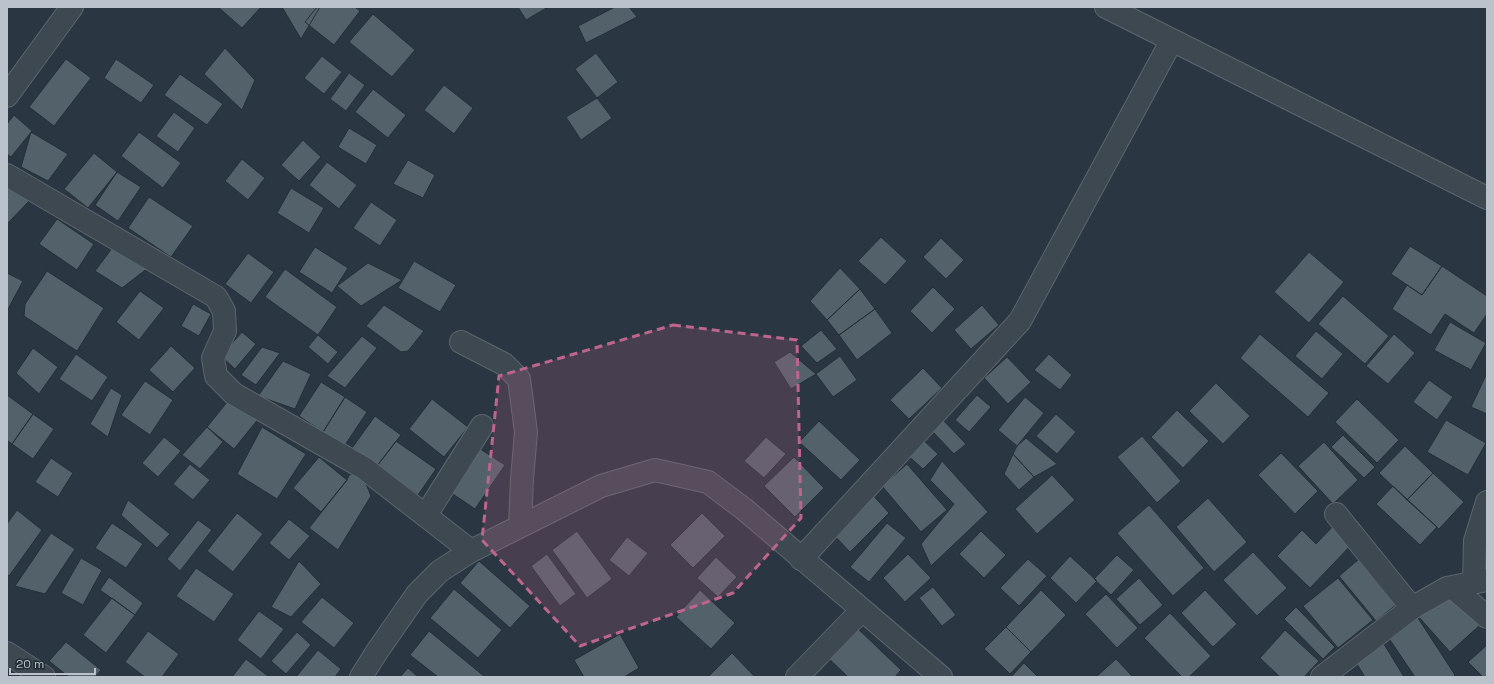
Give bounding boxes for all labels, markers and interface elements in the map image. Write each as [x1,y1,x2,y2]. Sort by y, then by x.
scale bar [10,650,95,676]
text: 20 m [16,656,44,672]

